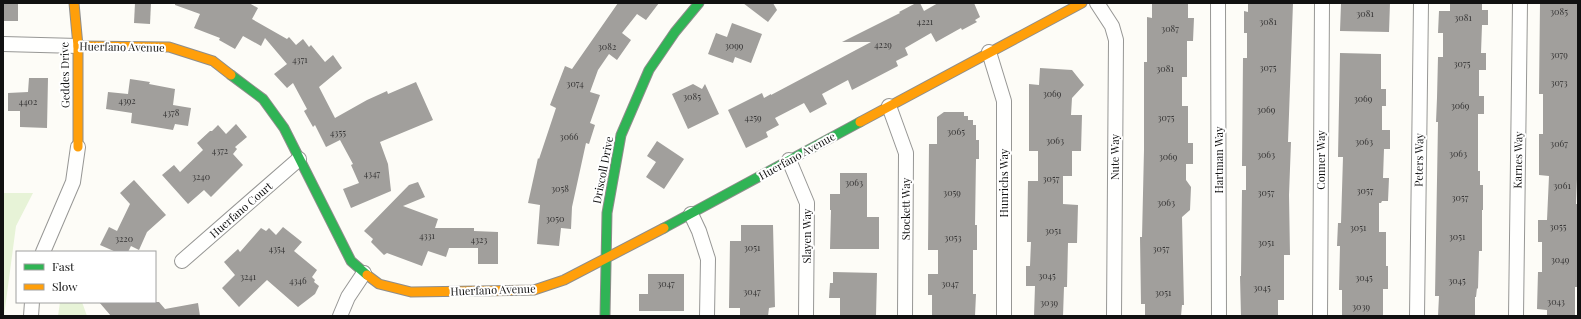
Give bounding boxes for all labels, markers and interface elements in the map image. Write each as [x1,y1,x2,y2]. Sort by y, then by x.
house number: 3085 [1550,5,1568,17]
house number: 3081 [1356,7,1374,19]
house number: 3081 [1454,11,1472,23]
house number: 4221 [917,15,934,27]
house number: 3081 [1259,15,1277,27]
house number: 3087 [1161,22,1179,34]
street label: Huerfano Avenue [79,38,165,55]
house number: 4229 [874,38,892,50]
house number: 3099 [725,39,744,51]
house number: 3082 [598,40,616,52]
street label: Geddes Drive [56,41,73,108]
house number: 3079 [1550,48,1568,60]
house number: 4371 [292,53,308,65]
house number: 3075 [1454,57,1471,69]
house number: 3075 [1260,61,1277,73]
house number: 3081 [1156,62,1174,74]
house number: 3073 [1550,76,1568,88]
house number: 3074 [566,77,584,89]
house number: 3069 [1043,87,1062,99]
house number: 3085 [683,90,701,102]
house number: 3069 [1354,92,1373,104]
house number: 4392 [118,94,136,106]
house number: 4402 [19,95,37,107]
house number: 3069 [1451,99,1470,111]
house number: 3069 [1257,103,1276,115]
house number: 4378 [163,106,180,118]
house number: 4259 [744,111,762,123]
house number: 3075 [1158,111,1175,123]
house number: 3065 [947,125,965,137]
house number: 4355 [330,126,346,138]
street label: Hartman Way [1211,126,1226,194]
street label: Huerfano Avenue [756,128,838,183]
house number: 3066 [560,130,579,142]
street label: Conner Way [1313,130,1328,190]
street label: Karnes Way [1510,131,1526,189]
street label: Peters Way [1411,132,1426,187]
street label: Nute Way [1107,133,1122,180]
house number: 3063 [1046,134,1064,146]
street label: Driscoll Drive [589,135,616,205]
house number: 3063 [1355,135,1373,147]
house number: 3067 [1550,137,1568,149]
house number: 4372 [212,144,228,156]
house number: 3063 [1449,147,1467,159]
street label: Hunrichs Way [996,148,1011,217]
house number: 3063 [1257,148,1275,160]
house number: 3069 [1159,150,1178,162]
house number: 4347 [364,167,381,179]
house number: 3240 [192,170,210,182]
house number: 3057 [1043,172,1060,184]
house number: 3063 [845,176,863,188]
street label: Stockett Way [898,177,913,240]
street label: Huerfano Court [206,178,275,241]
house number: 3061 [1553,179,1571,191]
house number: 3058 [551,182,569,194]
house number: 3057 [1357,184,1374,196]
house number: 3059 [943,186,961,198]
house number: 3057 [1258,186,1275,198]
house number: 3057 [1452,191,1469,203]
house number: 3063 [1157,196,1175,208]
street label: Slayen Way [799,208,814,263]
house number: 3050 [546,212,564,224]
house number: 3055 [1550,220,1567,232]
house number: 3051 [1350,221,1367,233]
house number: 3051 [1045,224,1062,236]
house number: 4331 [419,229,436,241]
house number: 3051 [1449,230,1466,242]
house number: 3053 [944,231,962,243]
house number: 3220 [115,232,133,244]
house number: 4323 [471,233,487,245]
house number: 3051 [1258,236,1275,248]
house number: 3051 [744,241,761,253]
house number: 4354 [269,242,286,254]
house number: 3057 [1153,242,1170,254]
legend [16,251,156,303]
house number: 3049 [1551,253,1570,265]
text: Fast [52,258,75,274]
house number: 3045 [1038,269,1056,281]
house number: 3241 [240,270,257,282]
house number: 3045 [1355,271,1373,283]
house number: 4346 [289,274,307,286]
house number: 3045 [1448,274,1466,286]
house number: 3047 [657,277,675,289]
house number: 3047 [941,277,959,289]
text: Slow [52,278,78,294]
street label: Huerfano Avenue [450,280,536,298]
house number: 3045 [1253,281,1271,293]
house number: 3047 [743,285,761,297]
house number: 3051 [1155,286,1172,298]
house number: 3043 [1547,295,1565,307]
house number: 3039 [1040,296,1058,308]
house number: 3039 [1352,300,1370,312]

